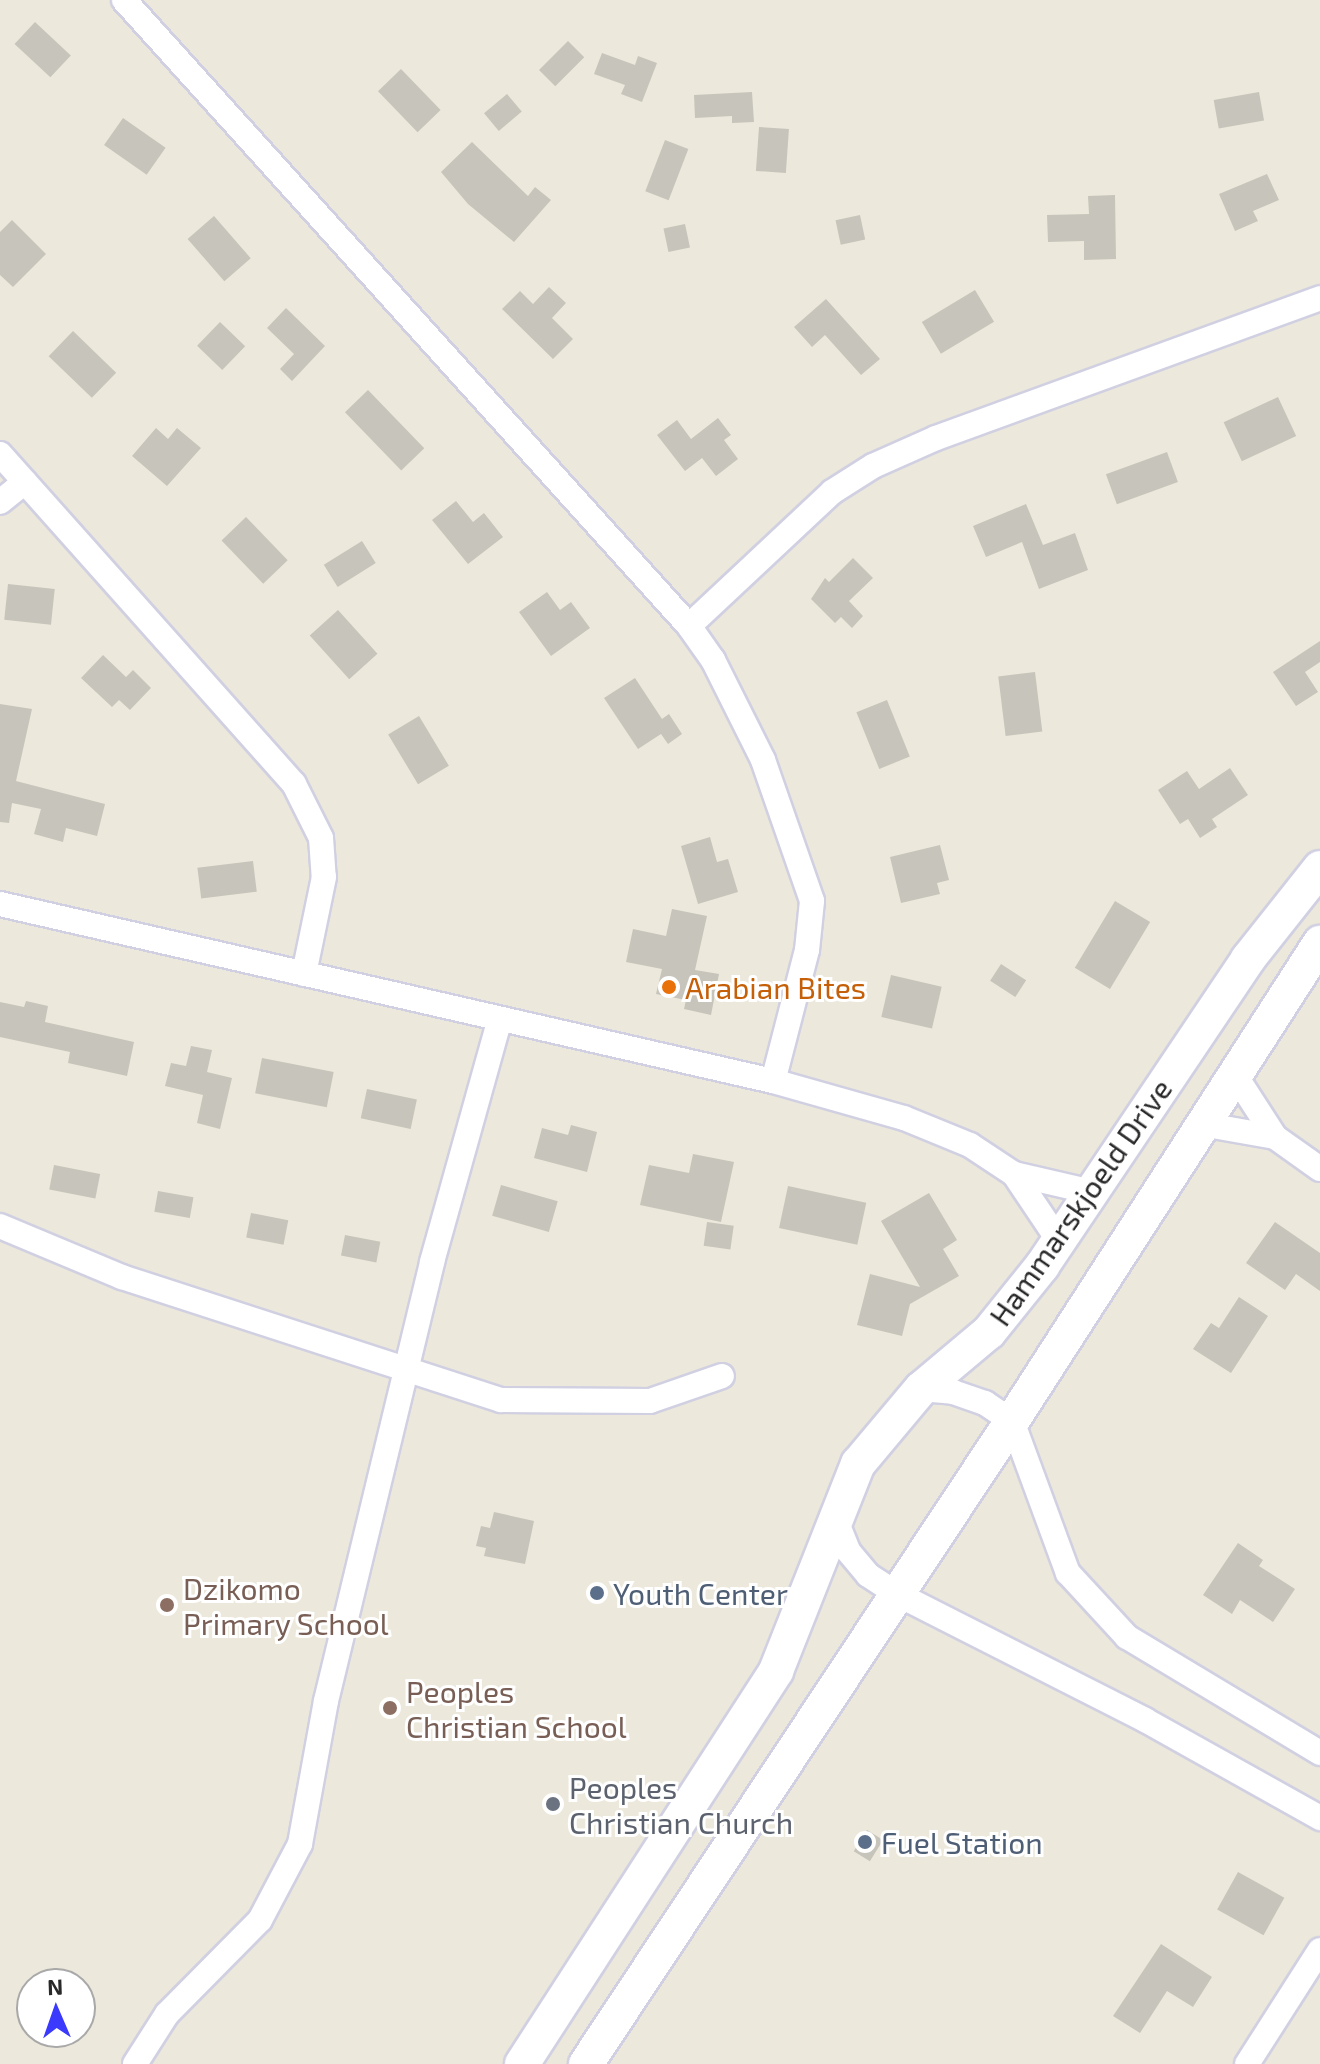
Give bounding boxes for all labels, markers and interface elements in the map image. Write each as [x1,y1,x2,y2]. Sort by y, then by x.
place label: Arabian Bites [685,969,866,1005]
marker: Arabian Bites [660,978,678,996]
street label: Hammarskjoeld Drive [981,1072,1179,1332]
place label: Dzikomo Primary School [183,1570,389,1640]
place label: Youth Center [613,1575,788,1611]
marker: Youth Center [588,1584,606,1602]
marker: Dzikomo Primary School [158,1596,176,1614]
place label: Peoples Christian School [406,1673,627,1744]
marker: Peoples Christian School [381,1699,399,1717]
place label: Peoples Christian Church [569,1769,793,1840]
marker: Peoples Christian Church [544,1795,562,1813]
place label: Fuel Station [881,1824,1043,1860]
marker: Fuel Station [856,1833,874,1851]
north arrow [16,1968,96,2048]
text: N [47,1973,64,1999]

